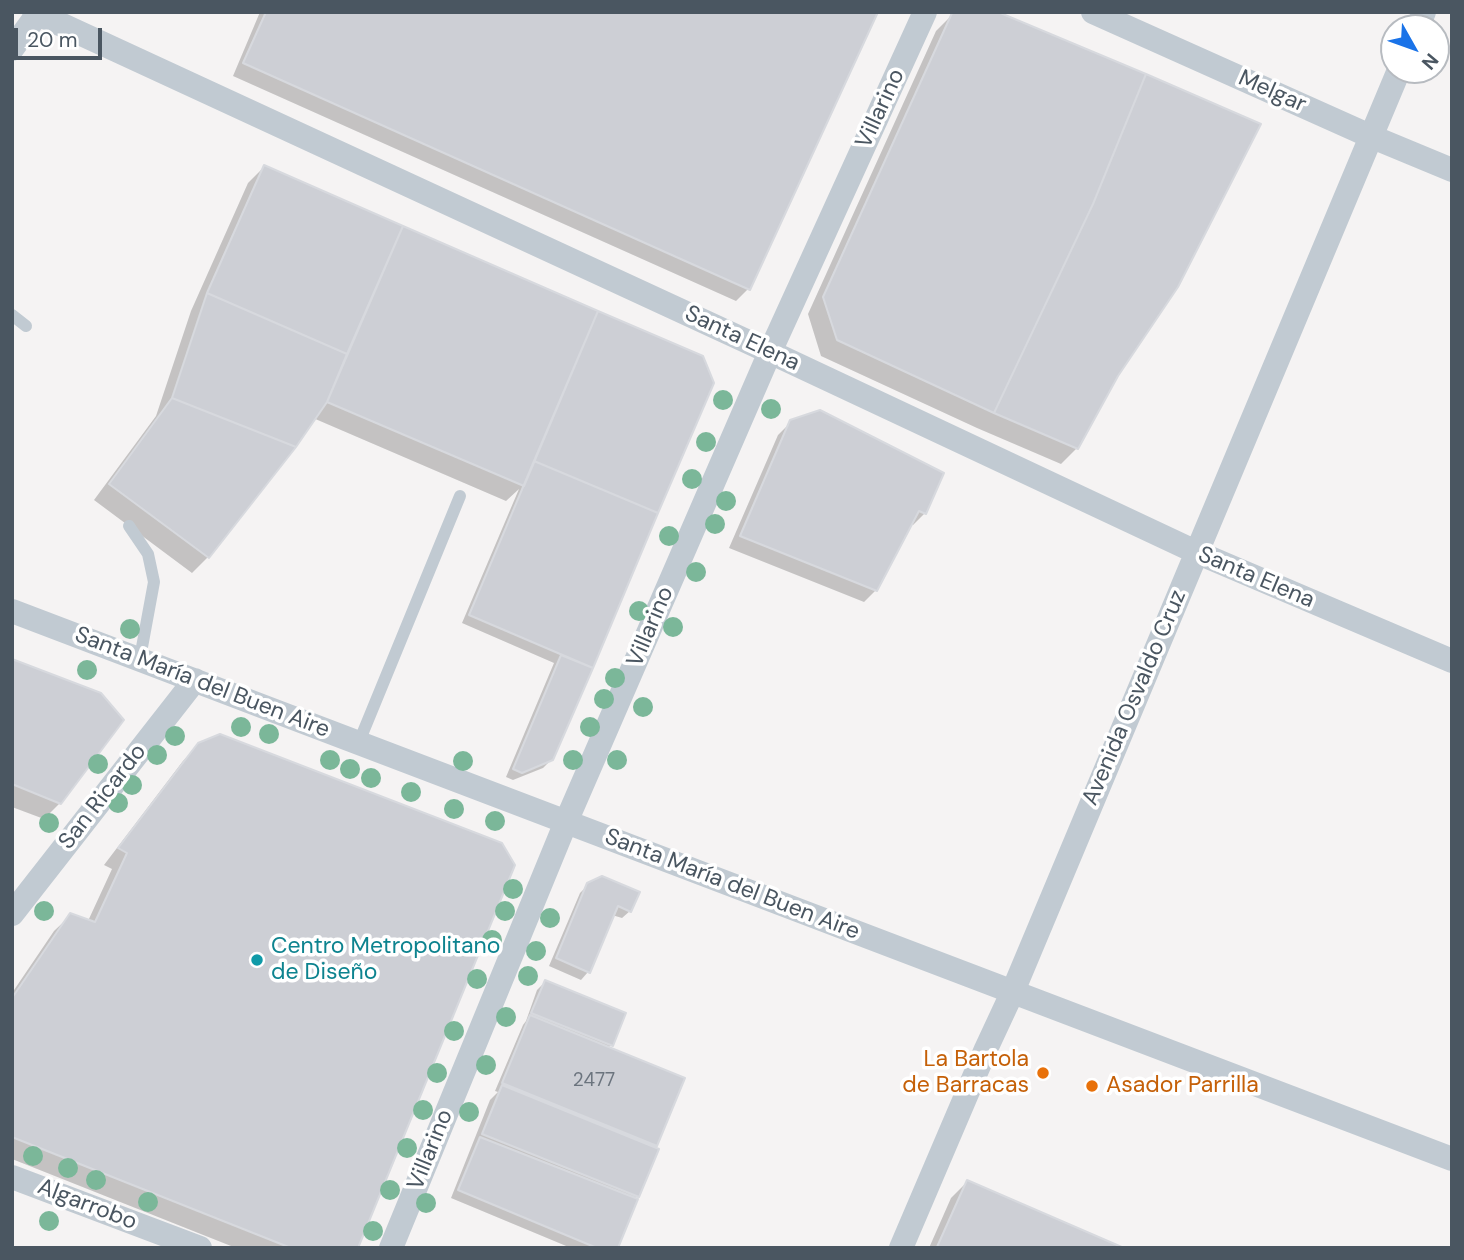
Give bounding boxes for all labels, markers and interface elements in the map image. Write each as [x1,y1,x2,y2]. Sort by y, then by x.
scale bar [18,14,105,58]
north arrow [1380,14,1450,84]
text: 20 m [27,26,78,54]
text: N [1416,48,1444,75]
street label: Villarino [851,65,911,153]
street label: Melgar [1234,65,1310,119]
street label: Santa Elena [680,300,804,378]
street label: Santa Elena [1194,541,1318,615]
street label: Villarino [622,583,680,671]
street label: Avenida Osvaldo Cruz [1077,586,1193,810]
street label: Santa María del Buen Aire [71,622,333,744]
street label: San Ricardo [53,739,153,855]
street label: Santa María del Buen Aire [601,824,863,946]
place label: Centro Metropolitano de Diseño [271,933,500,987]
marker: Centro Metropolitano de Diseño [249,952,265,968]
place label: La Bartola de Barracas [902,1046,1029,1100]
marker: La Bartola de Barracas [1035,1065,1051,1081]
house number: 2477 [573,1070,615,1092]
place label: Asador Parrilla [1106,1072,1259,1100]
marker: Asador Parrilla [1084,1078,1100,1094]
street label: Villarino [402,1106,460,1194]
street label: Algarrobo [34,1173,140,1237]

